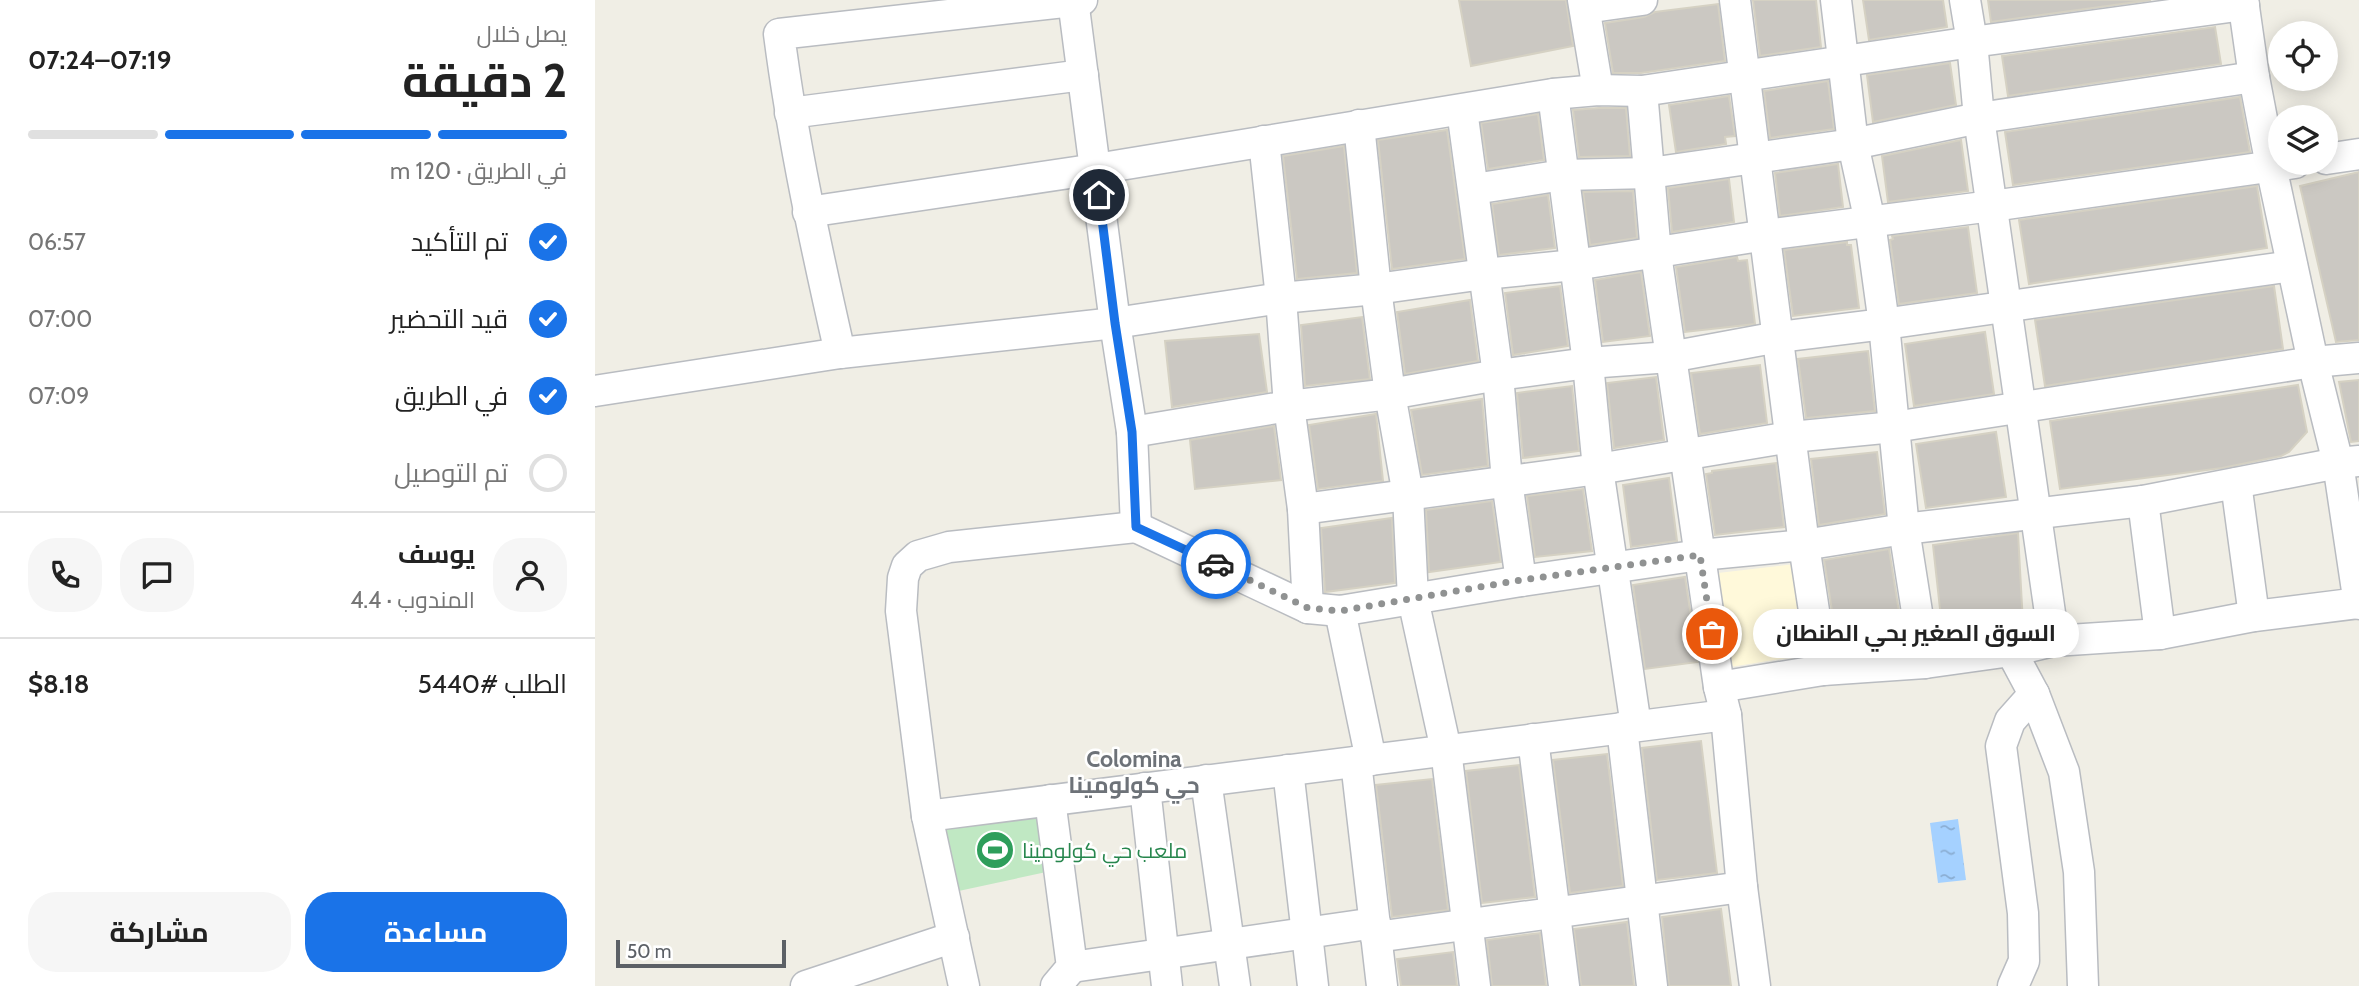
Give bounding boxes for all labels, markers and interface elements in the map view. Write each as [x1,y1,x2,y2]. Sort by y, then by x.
text: يصل خلال [476,20,567,48]
map controls [2268,21,2338,175]
button: locate [2268,21,2338,91]
text: 07:19–07:24 [28,44,171,76]
text: 2 دقيقة [402,53,567,109]
button: layers [2268,105,2338,175]
text: في الطريق · 120 m [390,157,567,185]
pin [1069,165,1129,225]
icon: home [1080,176,1118,214]
icon: check [529,223,567,261]
text: تم التأكيد [411,226,508,258]
text: 06:57 [28,228,86,256]
icon: check [529,300,567,338]
text: قيد التحضير [390,303,508,335]
text: 07:00 [28,305,92,333]
icon: check [529,377,567,415]
text: في الطريق [395,380,508,412]
text: 07:09 [28,382,89,410]
text: تم التوصيل [394,457,508,489]
courier [1181,529,1251,599]
button: phone [28,538,102,612]
button: chat [120,538,194,612]
text: يوسف [398,538,475,570]
button: person [493,538,567,612]
icon: car [1197,545,1235,583]
text: المندوب · 4.4 [350,586,475,614]
pin [1682,604,1742,664]
callout: السوق الصغير بحي الطنطان [1754,610,2079,658]
icon: bag [1693,615,1731,653]
text: السوق الصغير بحي الطنطان [1776,619,2056,647]
text: $8.18 [28,668,89,700]
text: الطلب #5440 [418,668,567,700]
district label: Colomina حي كولومينا [1068,745,1200,804]
sports icon: ملعب حي كولومينا [974,829,1016,871]
place label: ملعب حي كولومينا [1022,838,1187,867]
button: مشاركة [28,892,291,972]
button: مساعدة [305,892,567,972]
scale bar [616,937,786,969]
text: 50 m [627,940,671,963]

